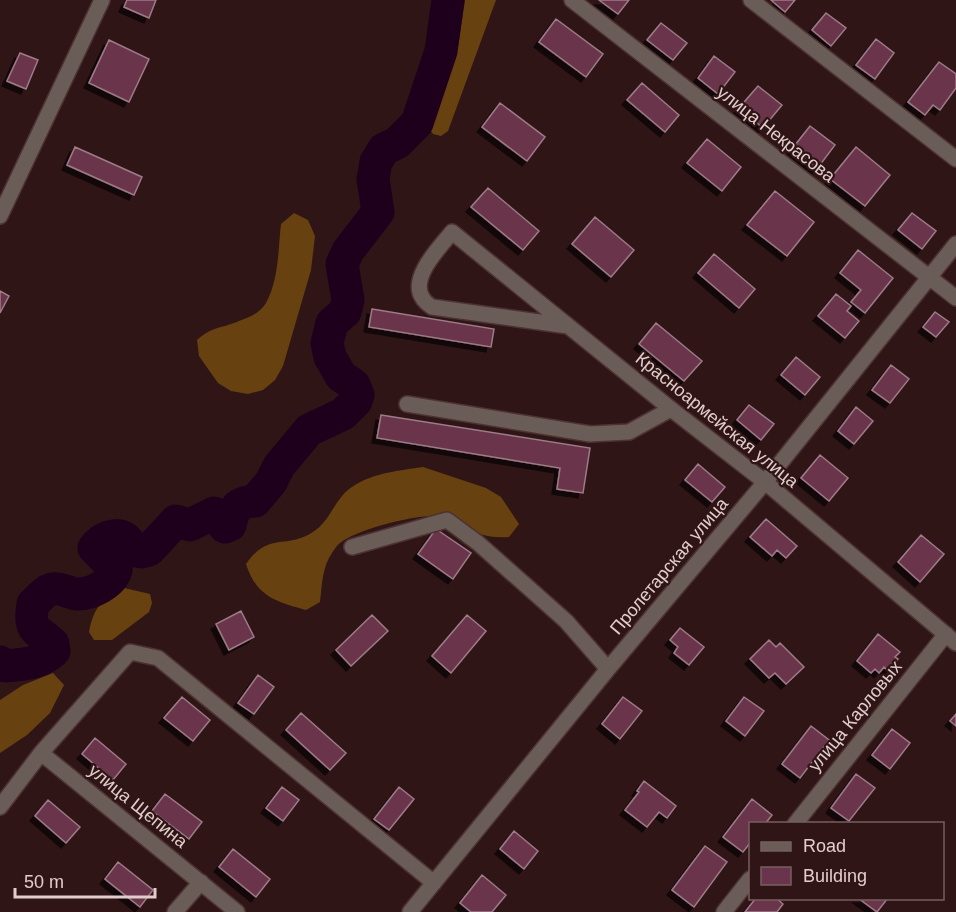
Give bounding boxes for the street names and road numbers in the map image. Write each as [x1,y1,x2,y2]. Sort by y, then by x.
street label: улица Некрасова [713,82,840,187]
street label: Красноармейская улица [632,348,803,492]
street label: Пролетарская улица [606,493,733,638]
street label: улица Карловых [804,657,906,775]
street label: улица Щепина [85,760,192,853]

